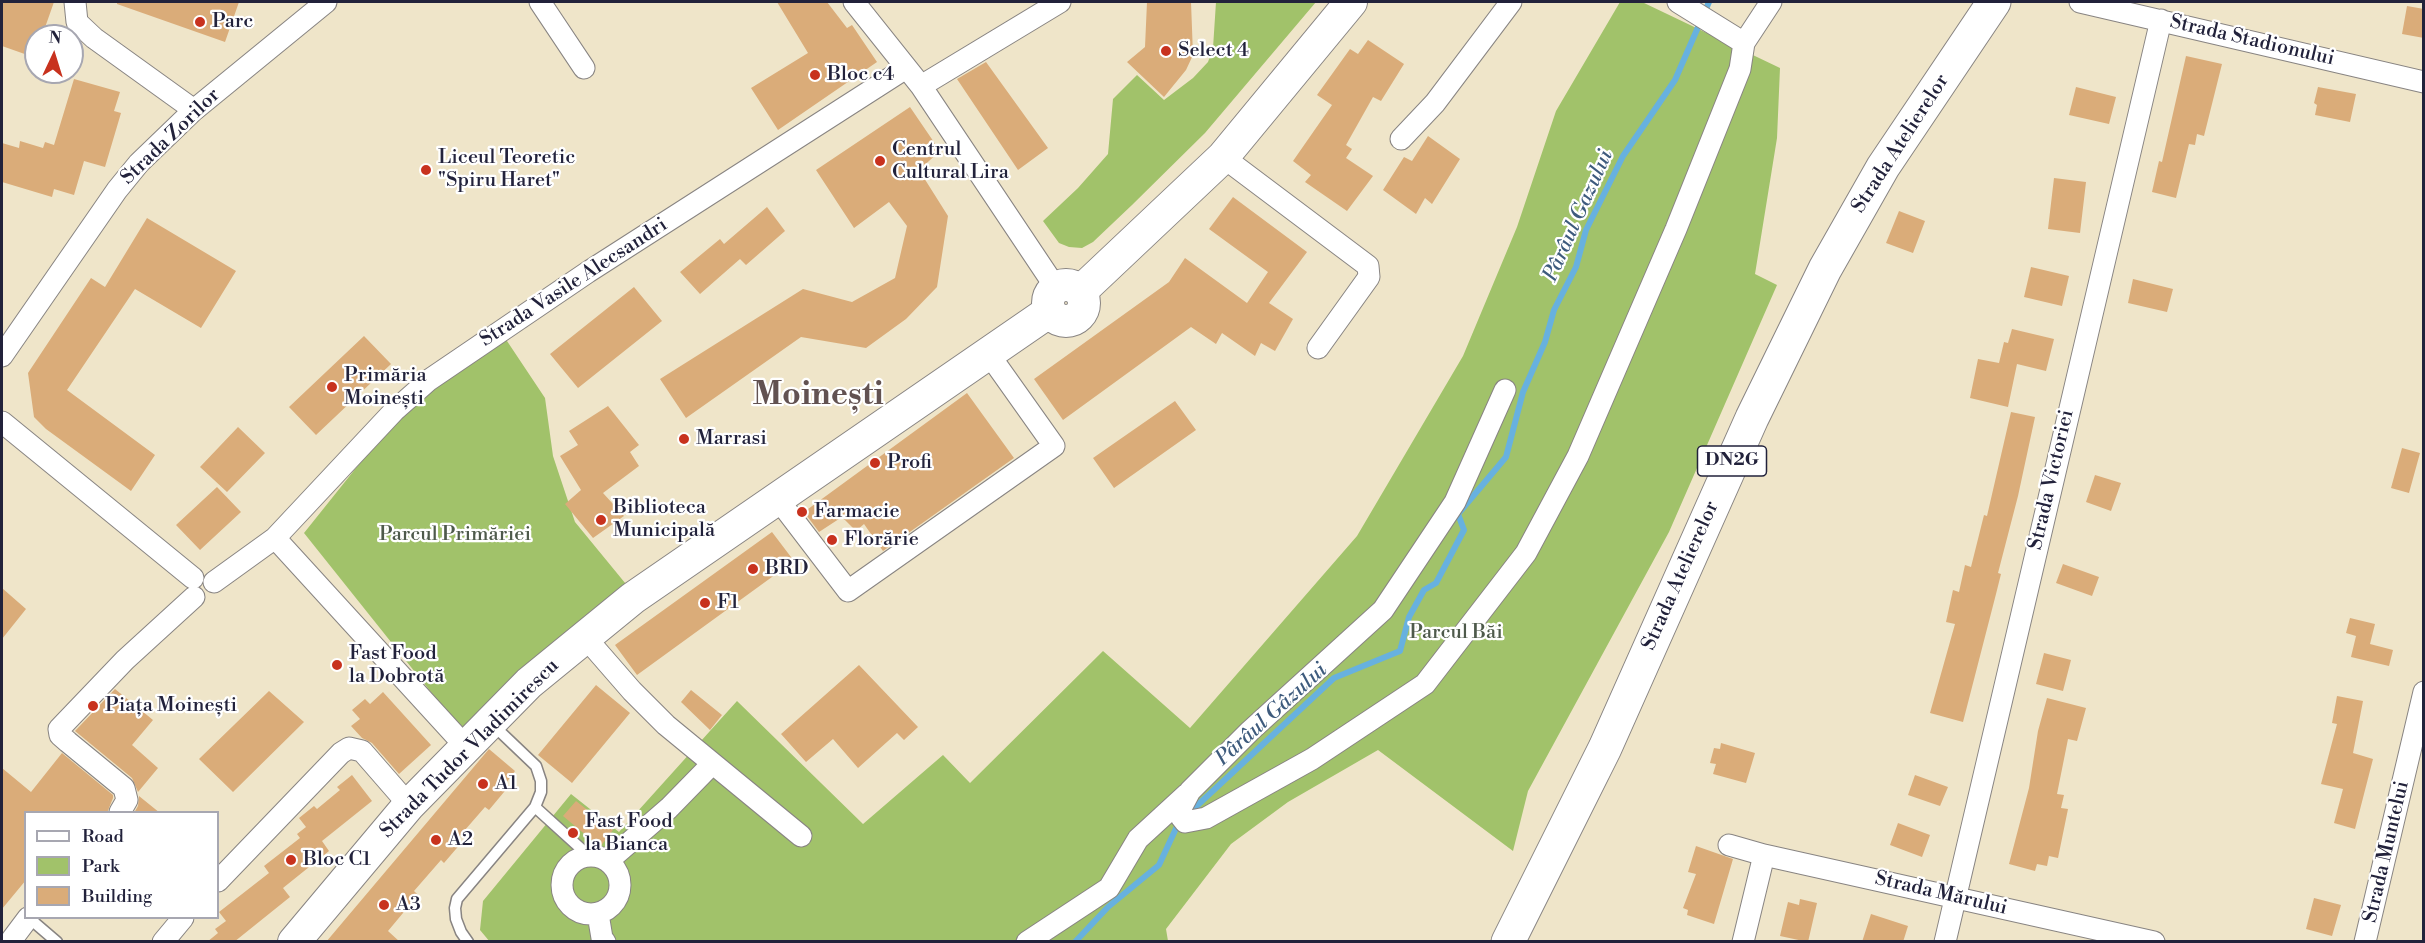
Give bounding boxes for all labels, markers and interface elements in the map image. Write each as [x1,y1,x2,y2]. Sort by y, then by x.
place label: Parc [212,10,253,34]
street label: Strada Stadionului [2167,10,2337,72]
marker: Parc [193,15,207,29]
north arrow [24,24,84,84]
text: N [48,28,62,48]
place label: Select 4 [1178,39,1249,63]
marker: Select 4 [1159,44,1173,58]
place label: Bloc c4 [827,63,894,87]
marker: Bloc c4 [808,68,822,82]
street label: Strada Atelierelor [1847,70,1955,218]
street label: Strada Zorilor [116,84,226,190]
place label: Centrul Cultural Lira [892,138,1009,185]
place label: Liceul Teoretic "Spiru Haret" [438,146,575,193]
water label: Pârâul Gazului [1539,146,1619,286]
marker: Centrul Cultural Lira [873,154,887,168]
marker: Liceul Teoretic "Spiru Haret" [419,163,433,177]
street label: Strada Vasile Alecsandri [476,213,672,353]
place label: Primăria Moinești [344,364,427,411]
district label: Moinești [752,377,884,415]
marker: Primăria Moinești [325,380,339,394]
street label: Strada Victoriei [2024,408,2080,552]
place label: Marrasi [696,427,767,451]
marker: Marrasi [677,432,691,446]
road number: DN2G [1698,446,1766,476]
place label: Profi [887,451,932,475]
marker: Profi [868,456,882,470]
place label: Biblioteca Municipală [613,496,715,543]
street label: Strada Atelierelor [1637,498,1725,654]
place label: Farmacie [814,500,899,524]
marker: Farmacie [795,505,809,519]
marker: Biblioteca Municipală [594,513,608,527]
park label: Parcul Primăriei [379,523,531,547]
place label: Florărie [844,528,919,552]
marker: Florărie [825,533,839,547]
place label: BRD [765,557,808,581]
marker: BRD [746,562,760,576]
place label: F1 [717,591,739,615]
marker: F1 [698,596,712,610]
park label: Parcul Băi [1409,621,1503,645]
place label: Fast Food la Dobrotă [349,642,444,689]
street label: Strada Tudor Vladimirescu [376,655,564,843]
marker: Fast Food la Dobrotă [330,658,344,672]
water label: Pârâul Gâzului [1211,658,1333,772]
place label: Piața Moinești [105,694,237,718]
marker: Piața Moinești [86,699,100,713]
place label: A1 [495,772,517,796]
marker: A1 [476,777,490,791]
street label: Strada Muntelui [2359,779,2415,925]
place label: Fast Food la Bianca [585,810,673,857]
legend [24,811,219,919]
text: Road [82,825,124,848]
marker: Fast Food la Bianca [566,826,580,840]
place label: A2 [448,828,473,852]
marker: A2 [429,833,443,847]
place label: Bloc C1 [303,848,371,872]
marker: Bloc C1 [284,853,298,867]
text: Park [82,855,119,878]
street label: Strada Mărului [1872,867,2010,921]
text: Building [82,885,152,908]
place label: A3 [396,893,421,917]
marker: A3 [377,898,391,912]

